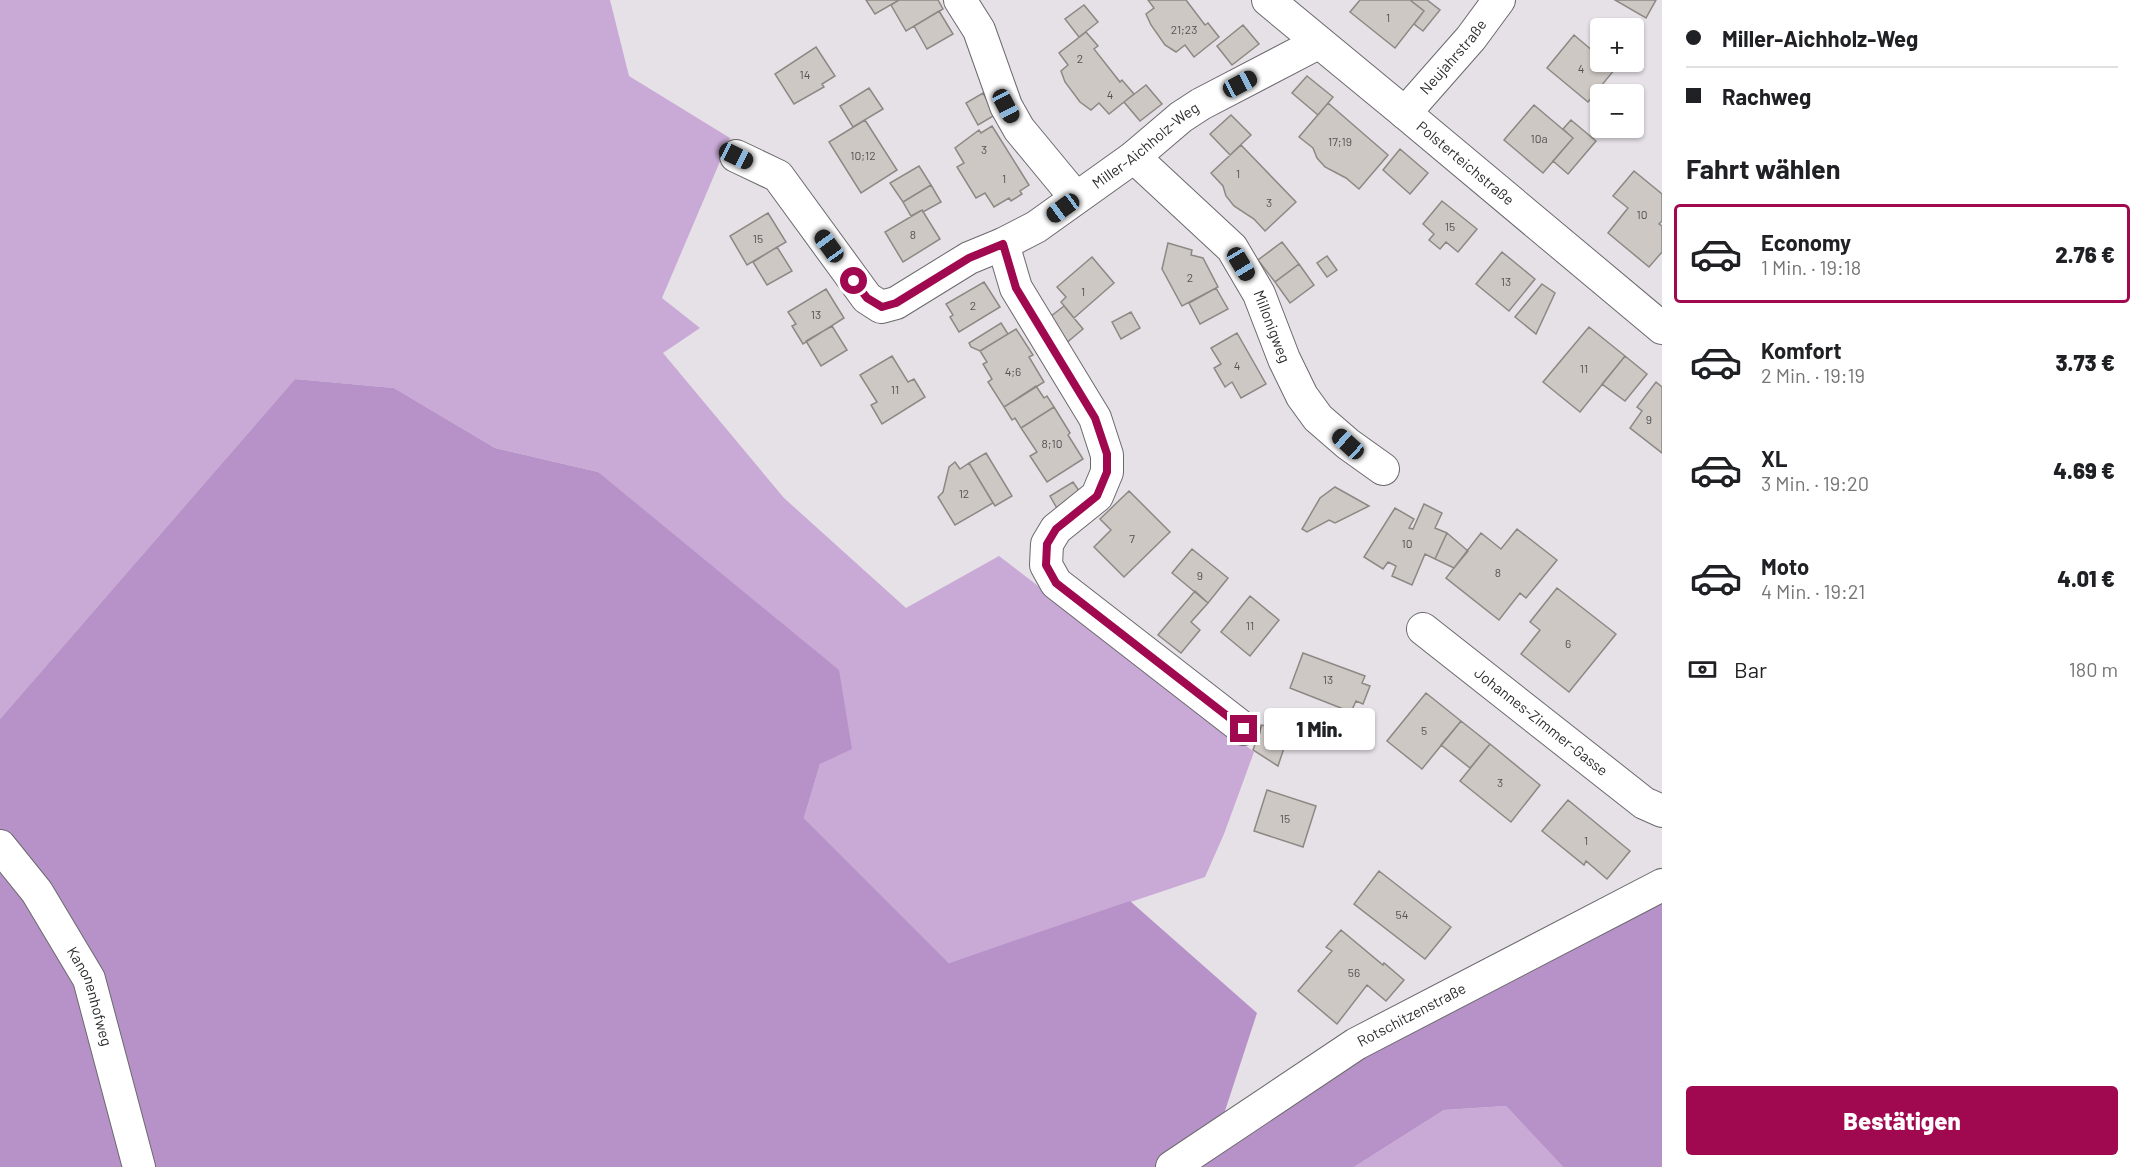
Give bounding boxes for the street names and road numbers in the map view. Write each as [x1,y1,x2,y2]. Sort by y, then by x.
street label: Neujahrstraße [1416,15,1490,98]
street label: Miller-Aichholz-Weg [1088,98,1202,192]
street label: Polsterteichstraße [1413,117,1518,208]
street label: Millonigweg [1250,287,1295,365]
street label: Johannes-Zimmer-Gasse [1471,663,1612,779]
street label: Kanonenhofweg [64,943,116,1048]
street label: Rotschitzenstraße [1354,979,1469,1050]

